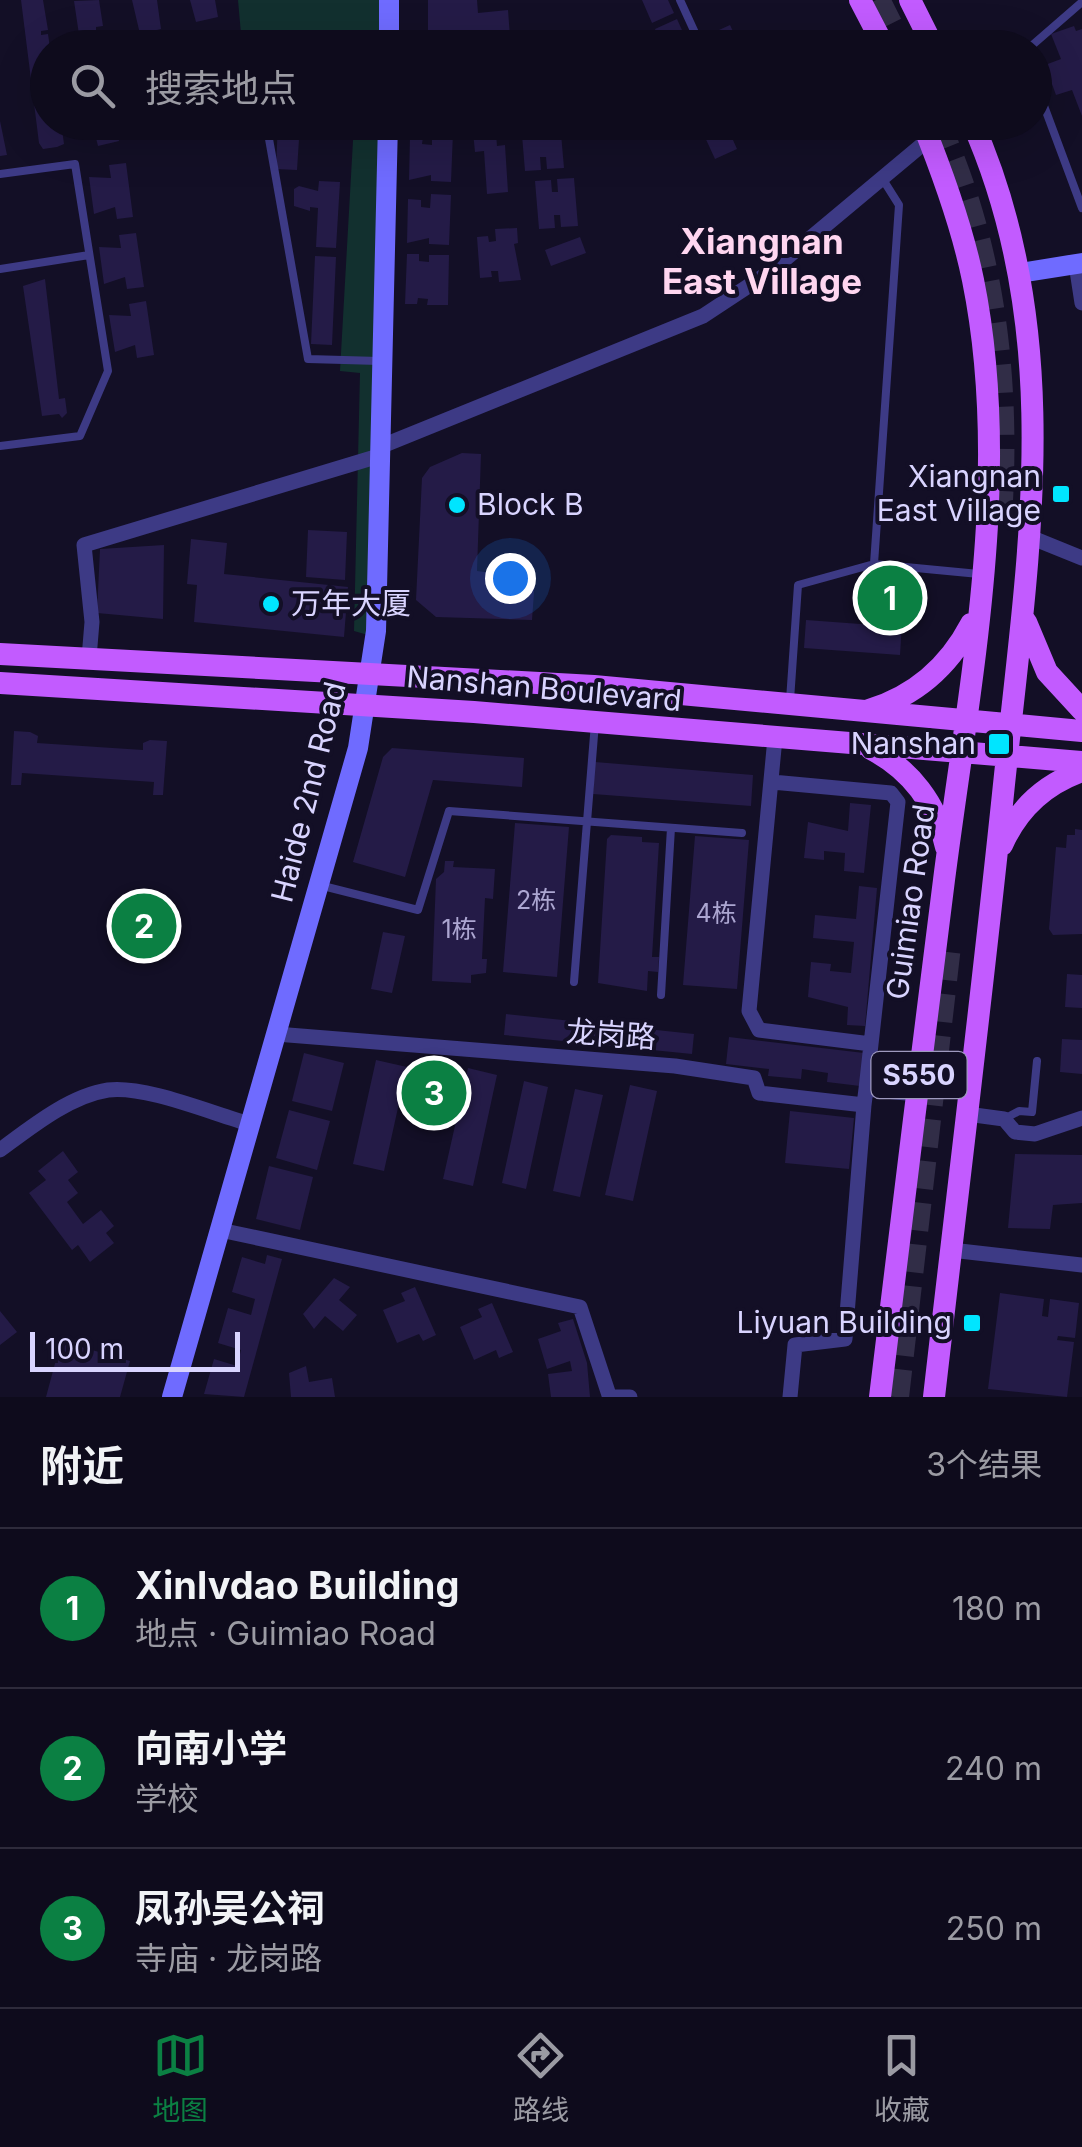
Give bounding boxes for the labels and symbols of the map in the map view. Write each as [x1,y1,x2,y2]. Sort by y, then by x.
district label: Xiangnan East Village [662,220,862,302]
place label: Xiangnan East Village [877,458,1041,528]
marker: Xiangnan East Village [1050,483,1072,505]
place label: Block B [477,486,584,522]
marker: Block B [446,494,468,516]
your location [485,553,536,604]
pin: 1 [858,560,922,636]
place label: 万年大厦 [291,585,411,621]
marker: 万年大厦 [260,593,282,615]
street label: Nanshan Boulevard [405,658,683,718]
street label: Haide 2nd Road [263,678,353,906]
place label: Nanshan [851,725,976,761]
marker: Nanshan [986,731,1012,757]
street label: Guimiao Road [879,802,942,1002]
house number: 2栋 [516,885,556,915]
pin: 2 [112,888,176,964]
house number: 4栋 [695,898,737,928]
house number: 1栋 [441,914,477,944]
street label: 龙岗路 [565,1013,657,1055]
road number: S550 [872,1052,966,1098]
pin: 3 [402,1056,466,1130]
place label: Liyuan Building [737,1304,952,1340]
marker: Liyuan Building [961,1312,983,1334]
scale bar [30,1327,240,1372]

